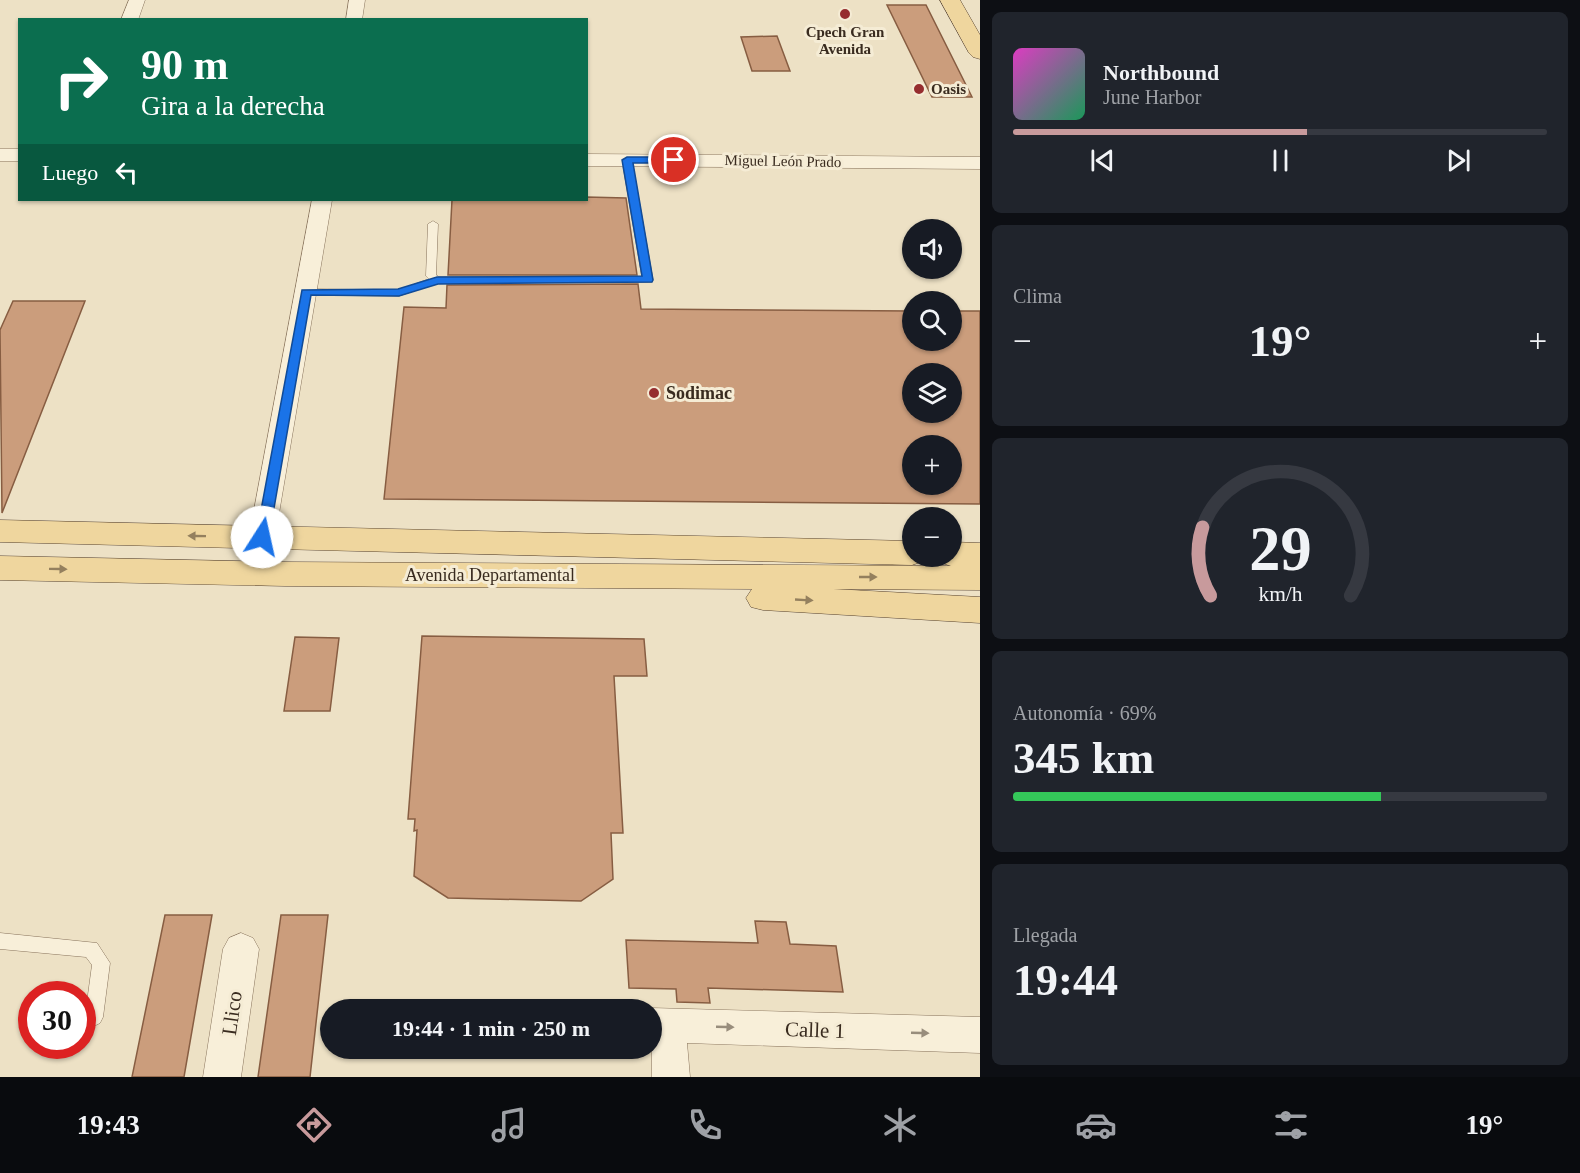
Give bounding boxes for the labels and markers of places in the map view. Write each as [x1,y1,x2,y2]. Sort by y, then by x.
marker: Cpech Gran Avenida [838,7,852,21]
place label: Cpech Gran Avenida [806,24,885,57]
place label: Oasis [931,81,966,97]
marker: Oasis [912,82,926,96]
pin [648,134,699,185]
place label: Sodimac [666,383,732,403]
marker: Sodimac [647,386,661,400]

